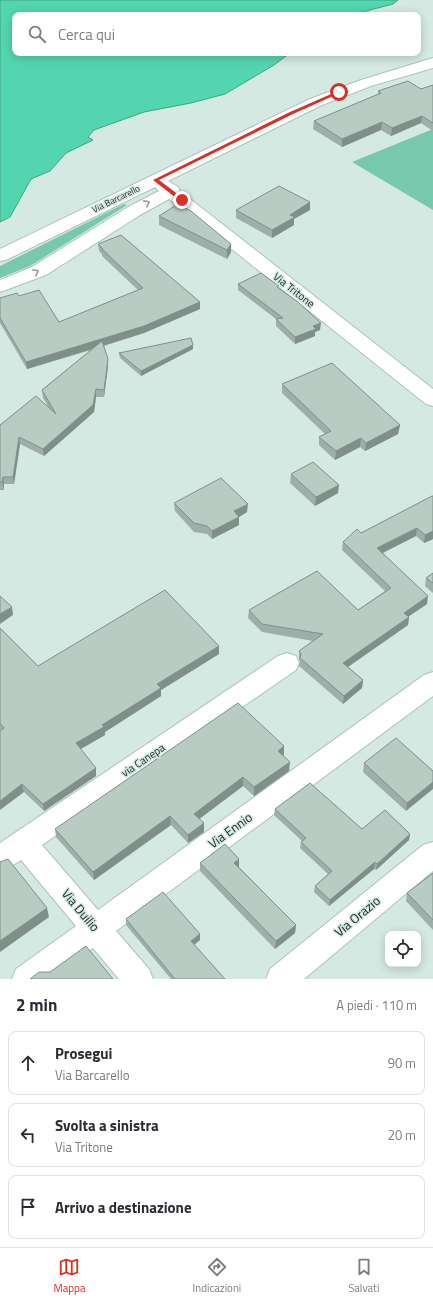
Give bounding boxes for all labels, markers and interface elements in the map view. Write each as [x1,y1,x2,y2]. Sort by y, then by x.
search box [12,12,421,56]
icon: search [26,23,48,45]
text: Cerca qui [58,23,115,46]
route start [330,83,348,101]
street label: Via Barcarello [90,181,142,216]
route end [173,191,191,209]
one-way arrow [143,201,150,208]
one-way arrow [32,269,39,276]
street label: Via Tritone [270,269,319,312]
street label: via Canepa [118,739,169,781]
street label: Via Ennio [204,807,256,853]
street label: Via Duilio [57,884,105,936]
street label: Via Orazio [329,891,385,941]
map controls [385,931,421,967]
button: locate [385,931,421,967]
text: 2 min [16,992,57,1018]
text: A piedi · 110 m [336,995,417,1015]
text: Prosegui [55,1042,112,1065]
icon: ahead [17,1052,39,1074]
text: 90 m [388,1053,416,1073]
text: Via Barcarello [55,1065,130,1085]
text: Svolta a sinistra [55,1114,159,1137]
icon: left [17,1124,39,1146]
text: 20 m [388,1125,416,1145]
text: Via Tritone [55,1137,113,1157]
icon: arrive [17,1196,39,1218]
text: Arrivo a destinazione [55,1196,192,1219]
tab: Mappa [54,1256,85,1296]
tab: Indicazioni [193,1256,241,1296]
tab: Salvati [348,1256,379,1296]

